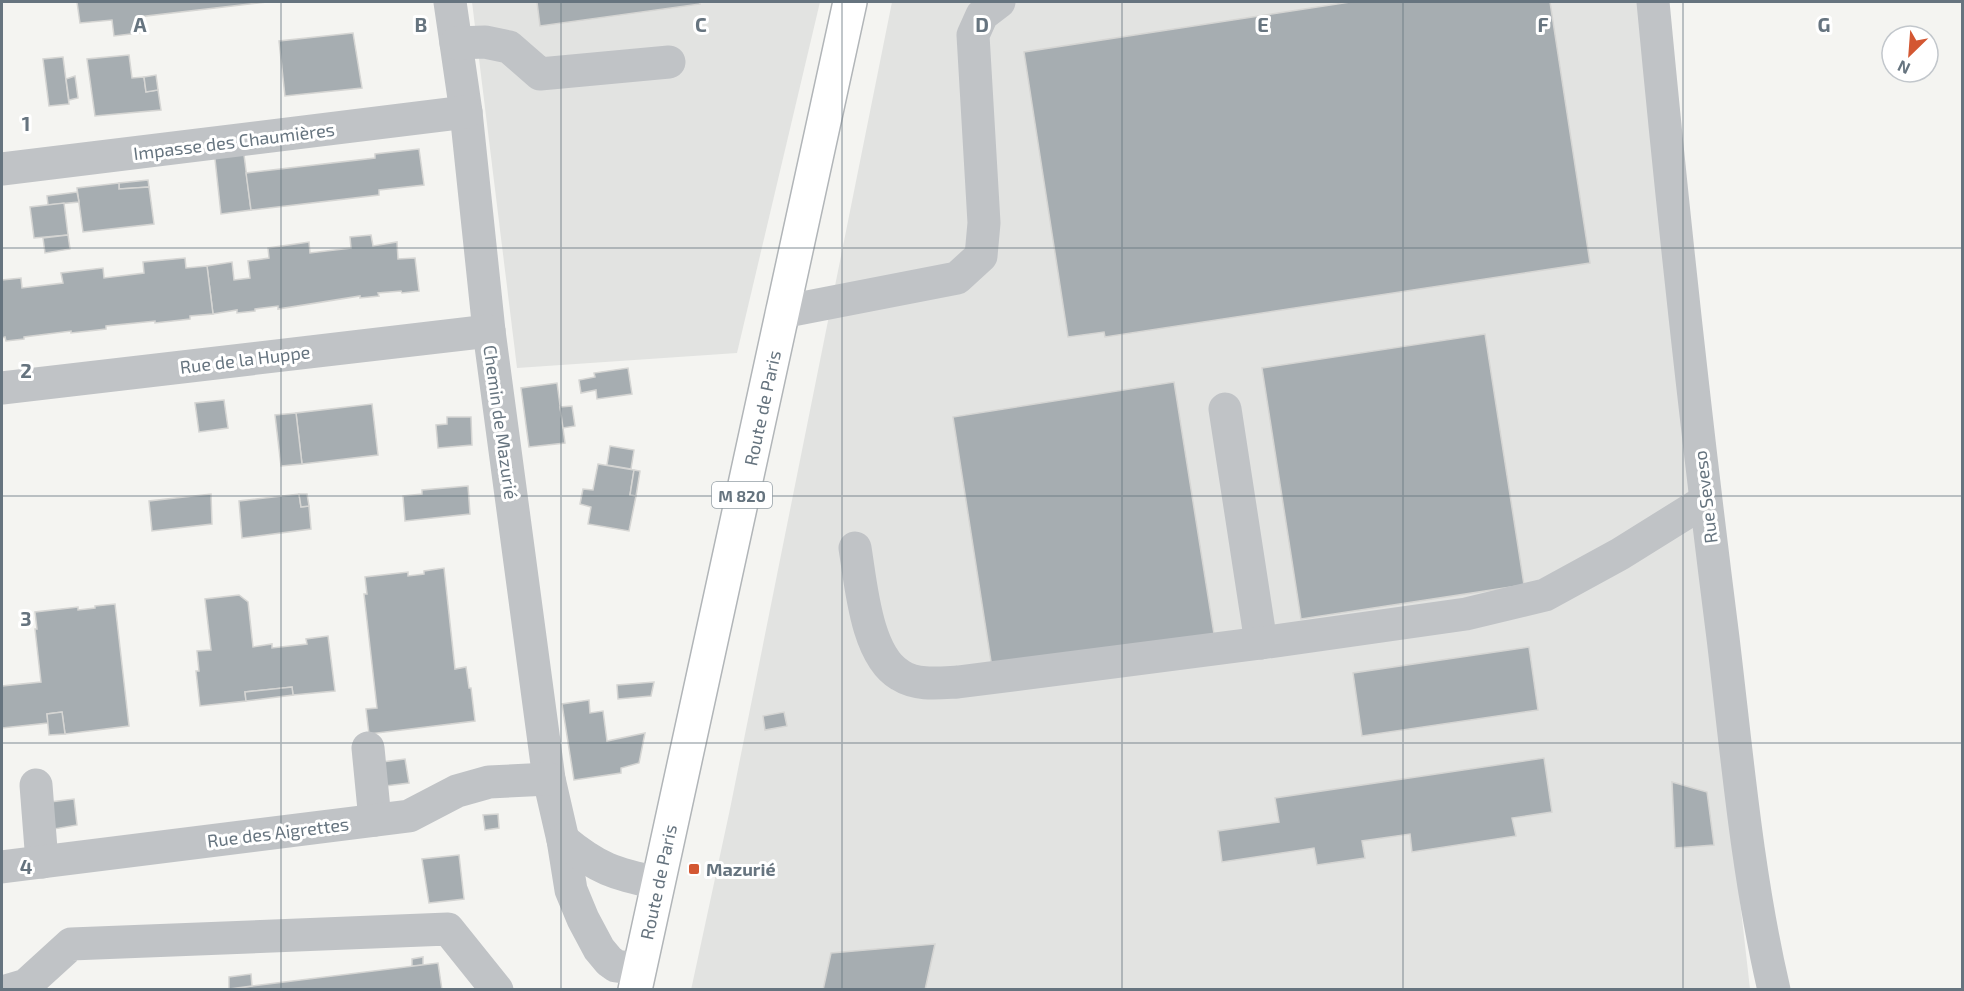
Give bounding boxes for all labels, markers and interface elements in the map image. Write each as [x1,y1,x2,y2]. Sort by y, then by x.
text: A [133,12,147,36]
text: B [415,12,427,36]
text: C [695,12,707,36]
text: D [975,12,989,36]
text: E [1257,12,1269,36]
text: F [1537,12,1549,36]
text: G [1818,12,1830,36]
north arrow [1880,24,1940,84]
text: N [1894,57,1913,79]
text: 1 [22,111,30,135]
street label: Impasse des Chaumières [132,118,336,164]
street label: Rue de la Huppe [179,340,311,378]
street label: Chemin de Mazurié [479,343,523,501]
street label: Route de Paris [739,348,785,468]
text: 2 [20,358,32,382]
street label: Rue Seveso [1688,449,1722,545]
road number: M 820 [712,482,772,508]
text: 3 [20,606,32,630]
street label: Rue des Aigrettes [206,812,350,852]
street label: Route de Paris [635,822,681,942]
text: 4 [20,854,33,878]
place label: Mazurié [706,858,776,880]
marker: Mazurié [687,862,701,876]

